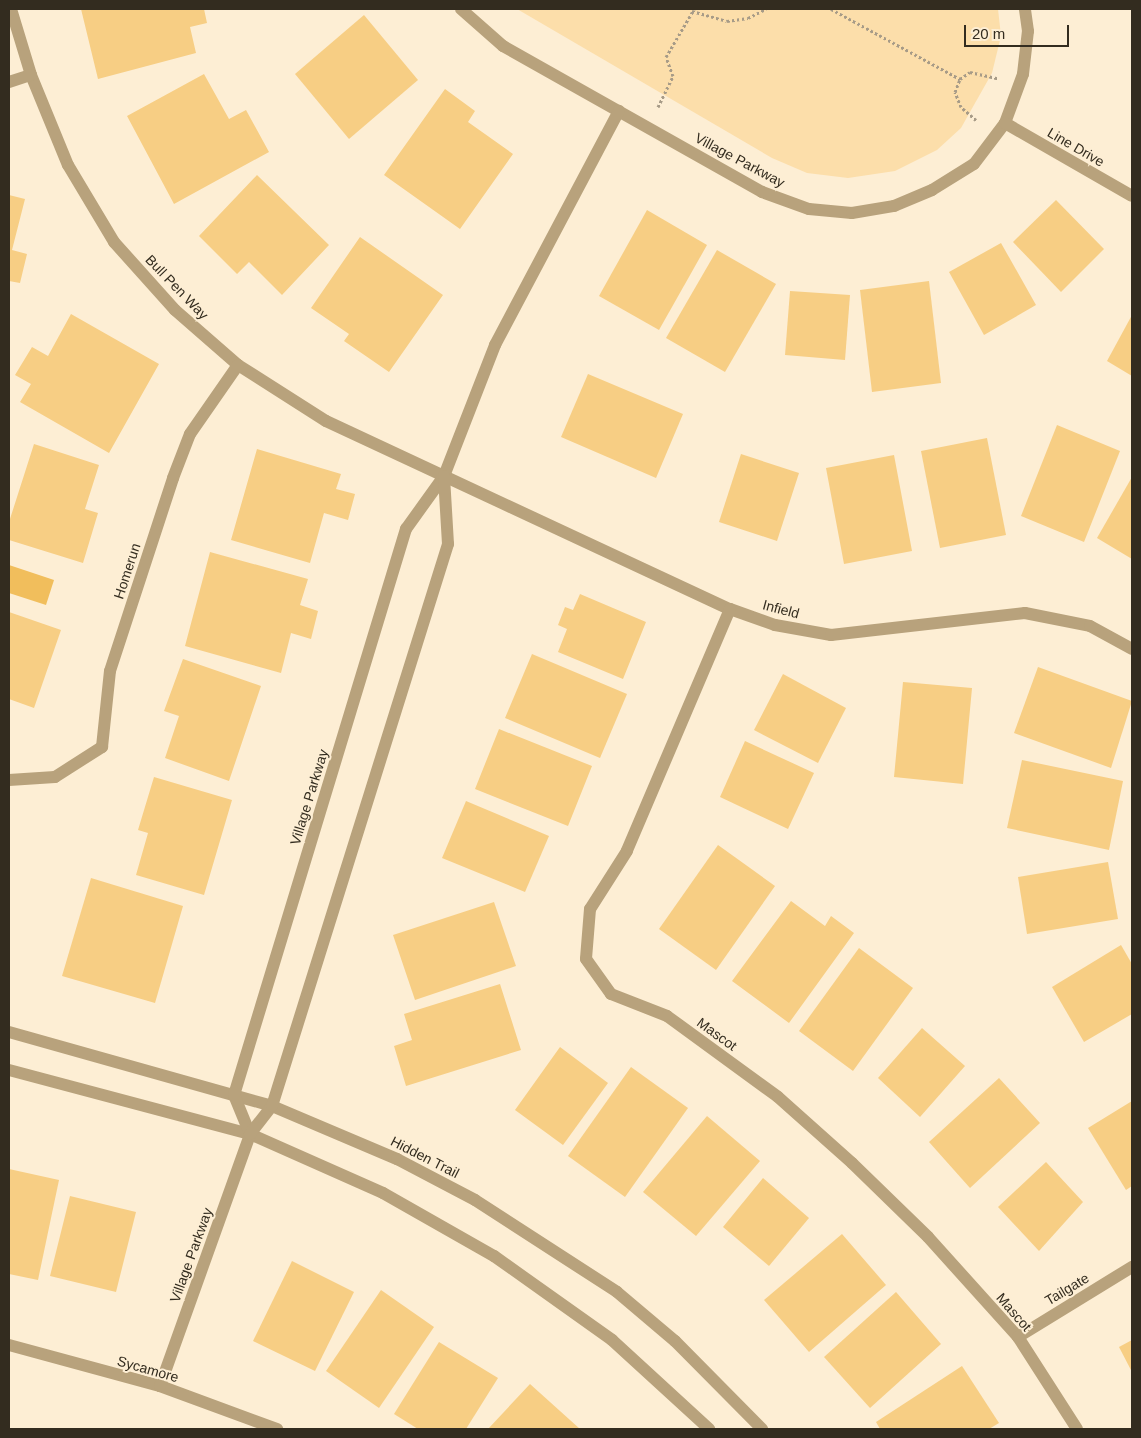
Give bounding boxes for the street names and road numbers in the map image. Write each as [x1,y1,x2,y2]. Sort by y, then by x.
street label: Line Drive [1045,124,1107,170]
street label: Village Parkway [692,129,788,191]
street label: Bull Pen Way [142,251,212,323]
street label: Homerun [110,541,144,601]
street label: Infield [761,596,801,622]
street label: Village Parkway [286,747,332,847]
street label: Mascot [694,1014,740,1054]
street label: Hidden Trail [388,1133,462,1181]
street label: Village Parkway [166,1205,216,1305]
street label: Tailgate [1042,1269,1092,1309]
street label: Mascot [993,1289,1035,1335]
street label: Sycamore [115,1352,181,1386]

